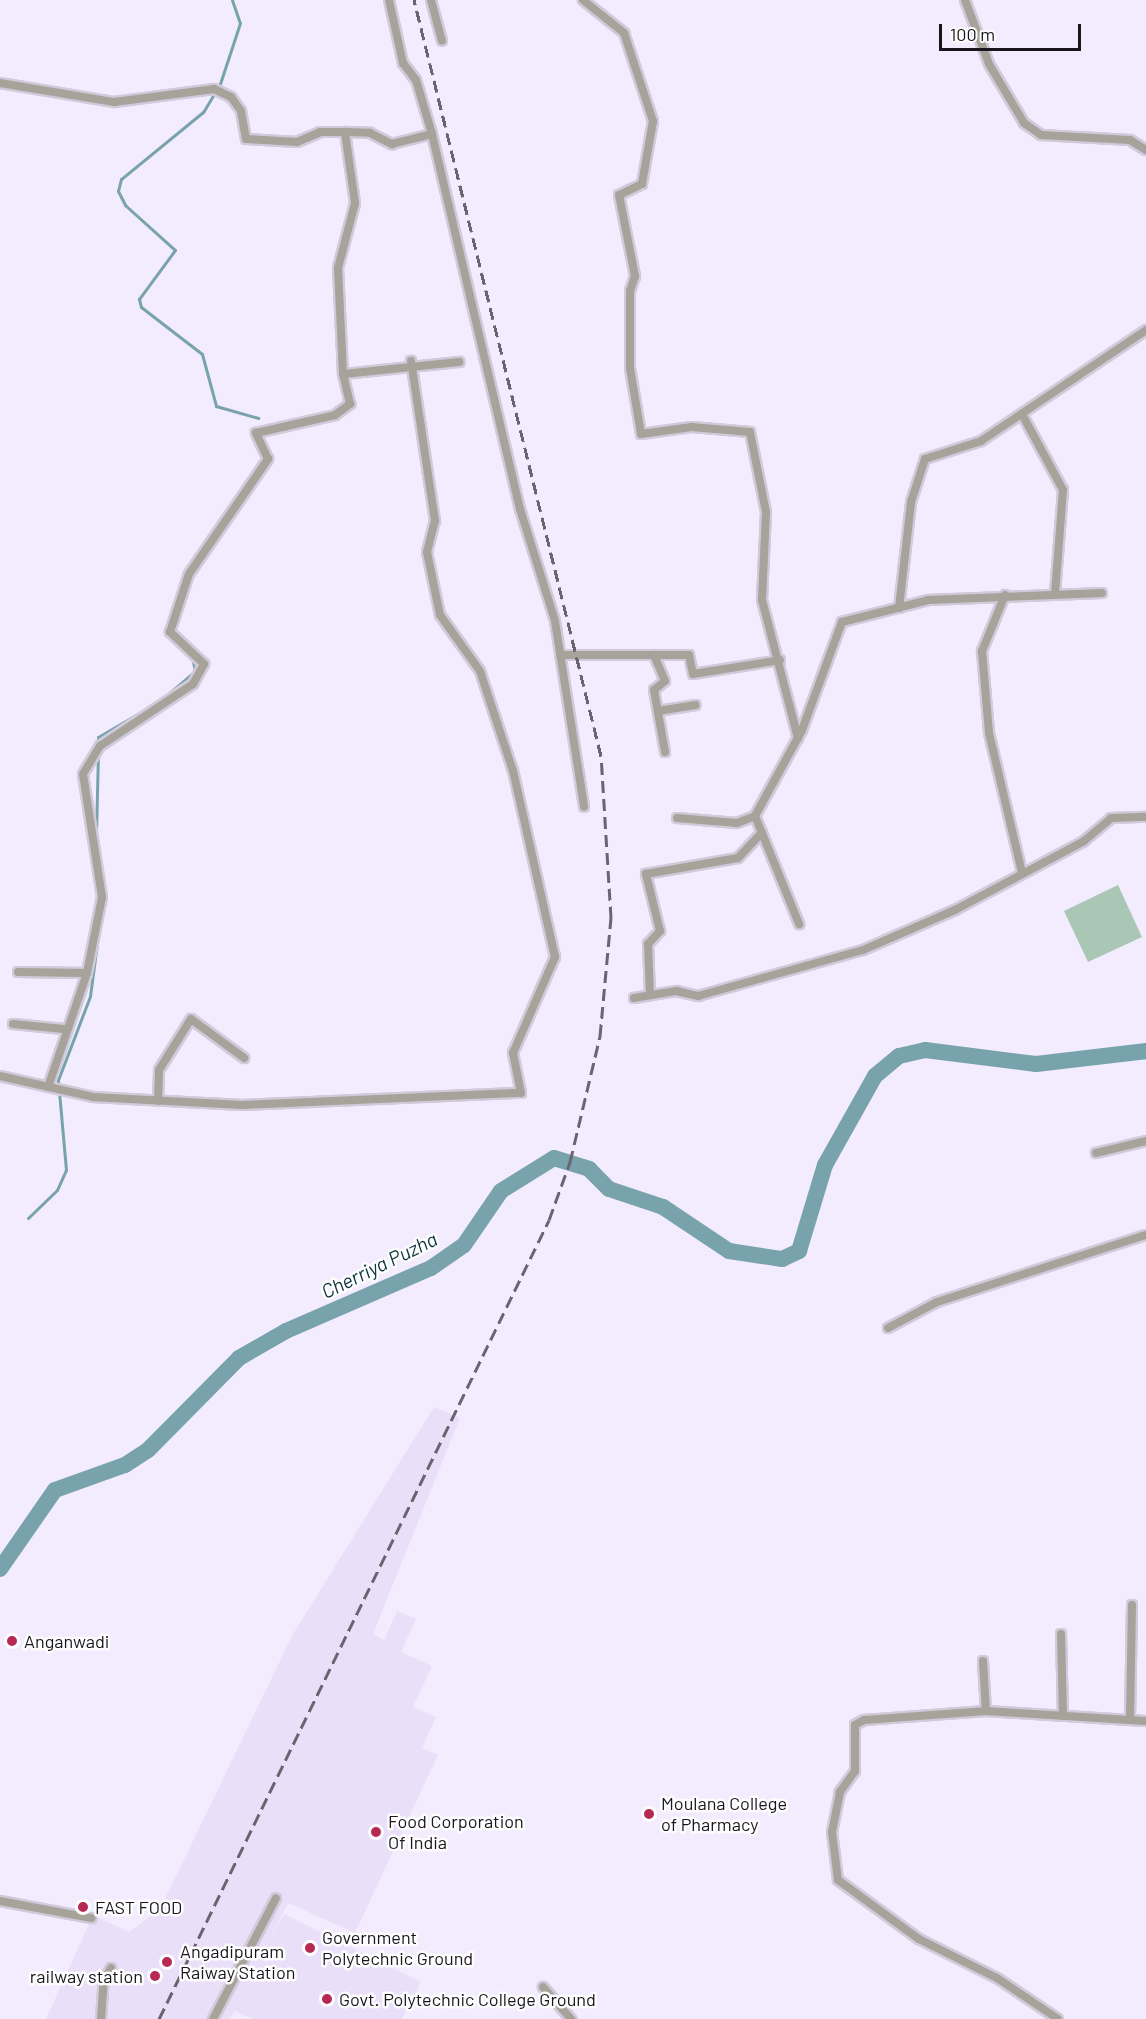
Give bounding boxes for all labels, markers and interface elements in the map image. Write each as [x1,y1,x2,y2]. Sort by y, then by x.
scale bar [942,12,1084,50]
text: 100 m [950,23,995,45]
water label: Cherriya Puzha [317,1227,441,1303]
place label: Anganwadi [24,1630,109,1652]
marker: Anganwadi [5,1634,19,1648]
place label: Moulana College of Pharmacy [661,1793,787,1836]
marker: Moulana College of Pharmacy [642,1807,656,1821]
place label: Food Corporation Of India [388,1811,524,1854]
marker: Food Corporation Of India [369,1825,383,1839]
place label: FAST FOOD [95,1896,182,1918]
marker: FAST FOOD [76,1900,90,1914]
place label: Government Polytechnic Ground [322,1927,473,1970]
place label: Angadipuram Raiway Station [180,1941,295,1984]
marker: Government Polytechnic Ground [303,1941,317,1955]
marker: Angadipuram Raiway Station [158,1953,176,1971]
place label: railway station [30,1965,143,1987]
marker: railway station [148,1969,162,1983]
place label: Govt. Polytechnic College Ground [339,1988,596,2010]
marker: Govt. Polytechnic College Ground [320,1992,334,2006]

